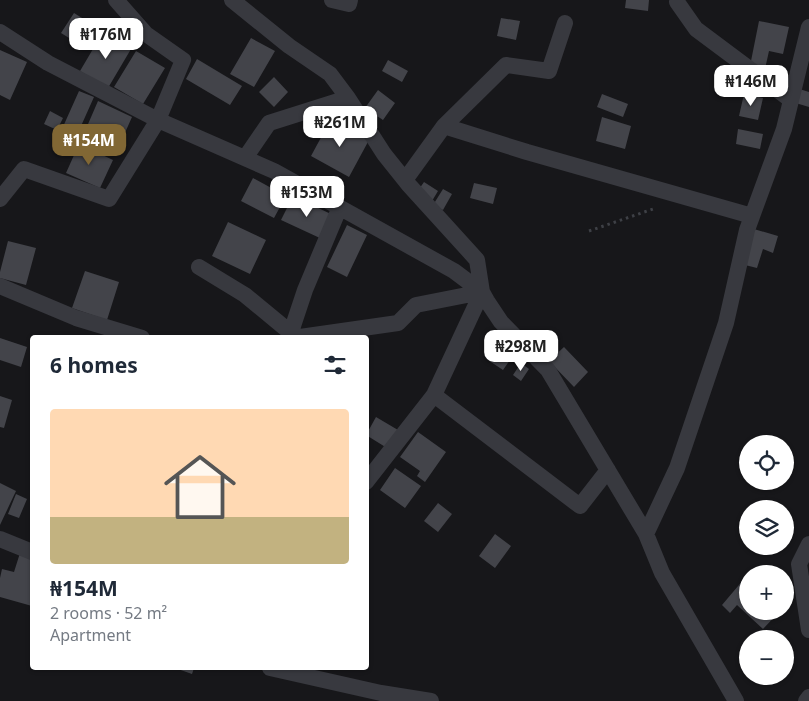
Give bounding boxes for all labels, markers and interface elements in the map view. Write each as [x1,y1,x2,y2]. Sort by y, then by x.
pin: ₦176M [71,18,141,60]
text: ₦176M [80,23,132,45]
pin: ₦146M [716,64,786,107]
text: ₦146M [725,70,777,92]
pin: ₦261M [305,106,375,148]
text: ₦261M [314,111,366,133]
pin: ₦154M [54,124,124,166]
text: ₦154M [63,129,115,151]
pin: ₦153M [272,176,342,218]
text: ₦153M [281,181,333,203]
pin: ₦298M [486,330,556,372]
text: ₦298M [495,335,547,357]
text: 6 homes [50,351,138,379]
icon: filters [321,351,349,379]
map controls [739,435,794,685]
button: locate [739,435,794,490]
icon: home [155,442,245,532]
button: layers [739,500,794,555]
button: + [739,565,794,620]
text: ₦154M [50,574,118,602]
text: 2 rooms · 52 m² [50,602,167,624]
text: Apartment [50,624,131,646]
button: − [739,630,794,685]

